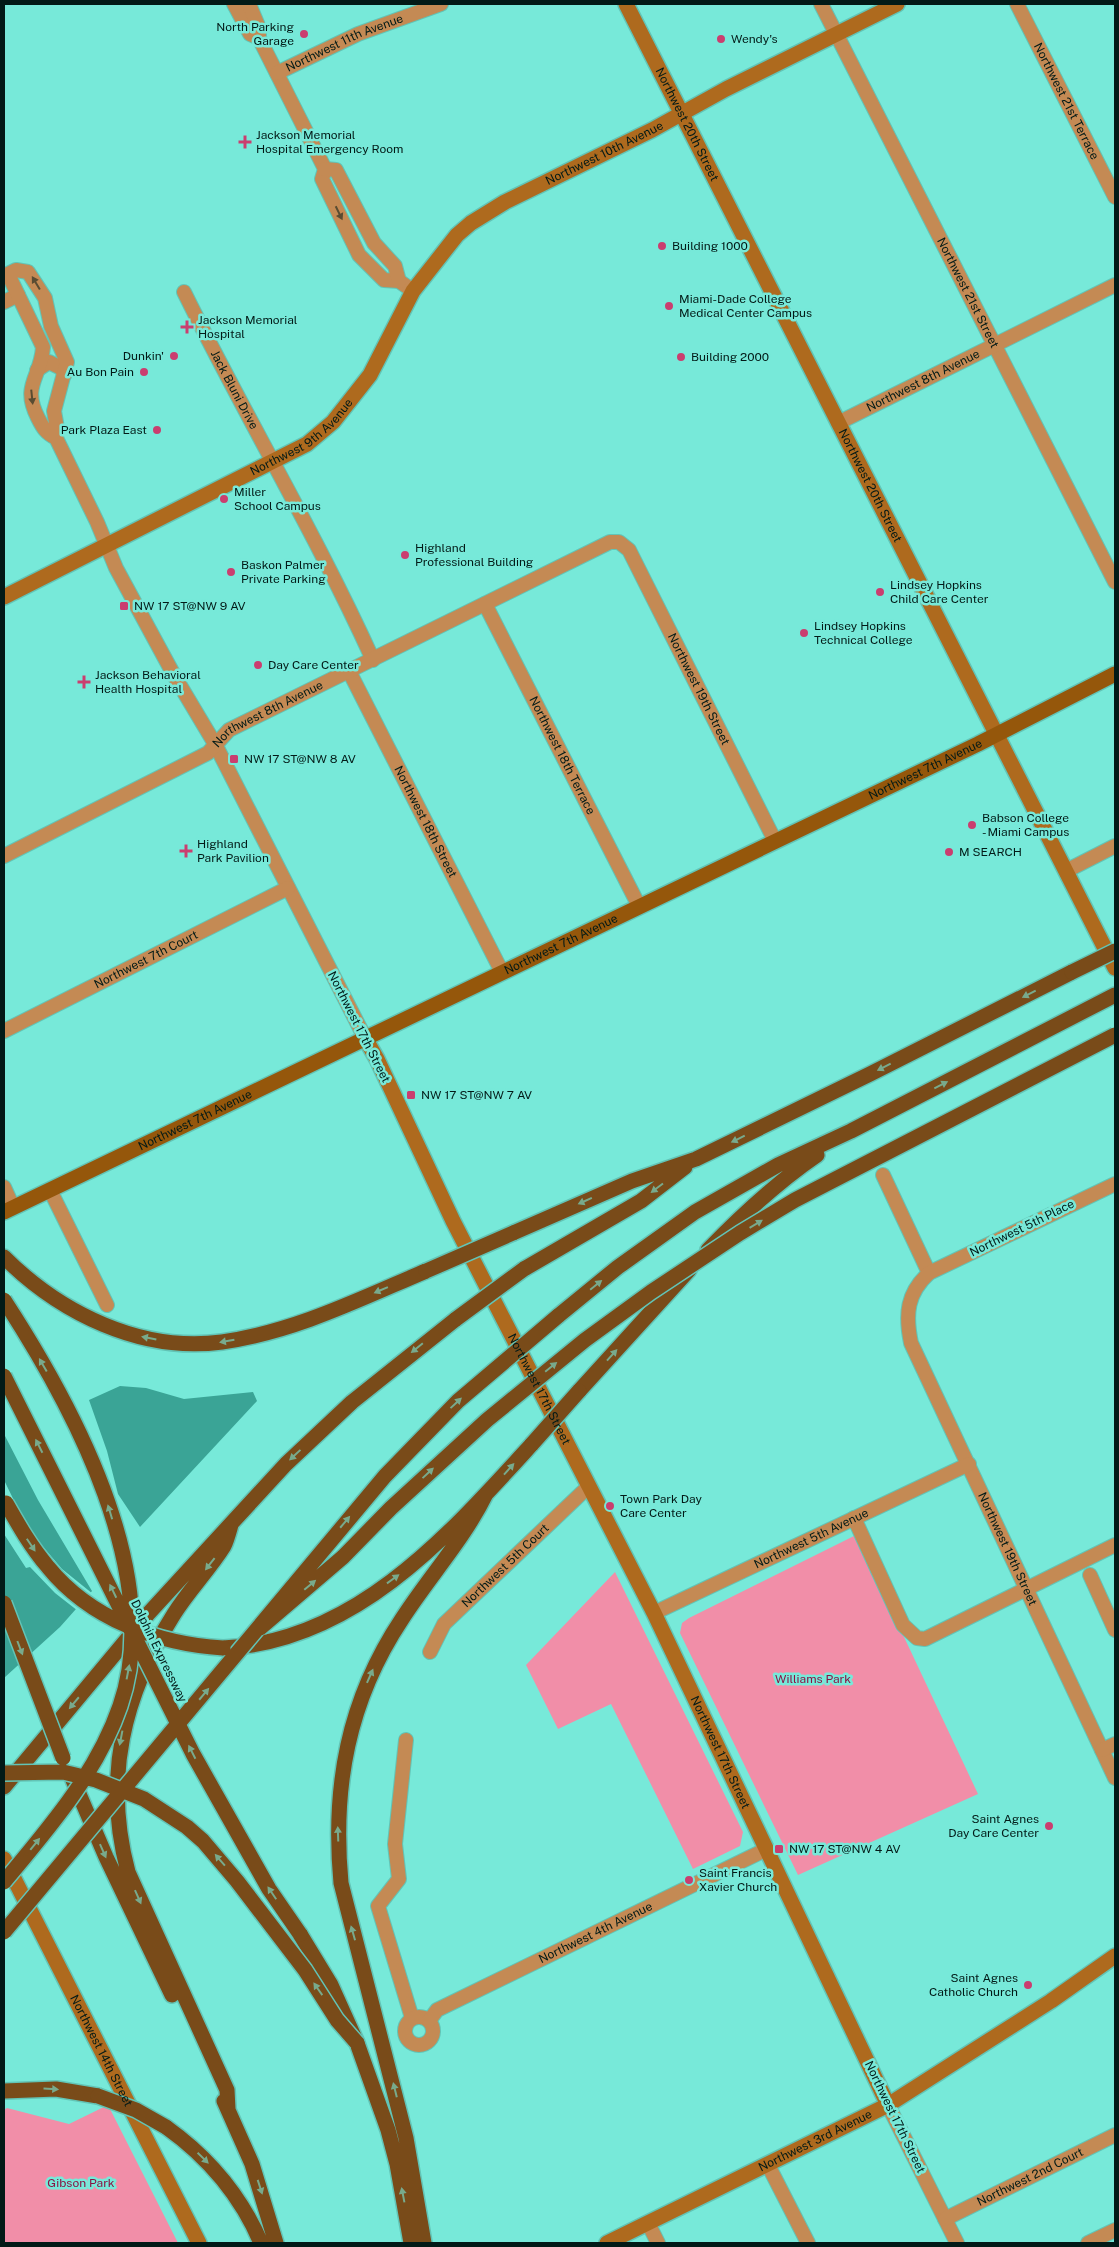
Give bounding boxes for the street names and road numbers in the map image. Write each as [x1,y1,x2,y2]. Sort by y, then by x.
street label: Northwest 11th Avenue [284,11,405,75]
street label: Northwest 21st Terrace [1031,40,1102,162]
street label: Northwest 20th Street [652,65,722,184]
street label: Northwest 10th Avenue [543,118,666,188]
street label: Northwest 21st Street [934,235,1002,351]
street label: Northwest 8th Avenue [864,346,982,415]
street label: Jack Bluni Drive [208,348,261,432]
street label: Northwest 9th Avenue [248,396,356,479]
street label: Northwest 20th Street [836,427,905,545]
street label: Northwest 19th Street [665,631,733,748]
street label: Northwest 8th Avenue [210,678,325,750]
street label: Northwest 18th Terrace [526,694,598,817]
street label: Northwest 7th Avenue [866,736,984,803]
street label: Northwest 18th Street [391,763,460,880]
street label: Northwest 7th Avenue [502,911,620,978]
street label: Northwest 7th Court [92,927,200,991]
street label: Northwest 17th Street [325,969,393,1085]
street label: Northwest 7th Avenue [136,1087,254,1153]
street label: Northwest 5th Place [967,1197,1077,1259]
street label: Northwest 17th Street [505,1331,574,1447]
street label: Northwest 19th Street [975,1490,1040,1608]
street label: Northwest 5th Avenue [752,1506,871,1572]
street label: Northwest 5th Court [459,1521,552,1610]
street label: Dolphin Expressway [128,1597,190,1705]
street label: Northwest 17th Street [688,1694,753,1811]
street label: Northwest 4th Avenue [536,1899,655,1966]
street label: Northwest 14th Street [67,1993,136,2109]
street label: Northwest 17th Street [862,2059,928,2176]
street label: Northwest 3rd Avenue [756,2107,874,2175]
street label: Northwest 2nd Court [975,2145,1086,2209]

